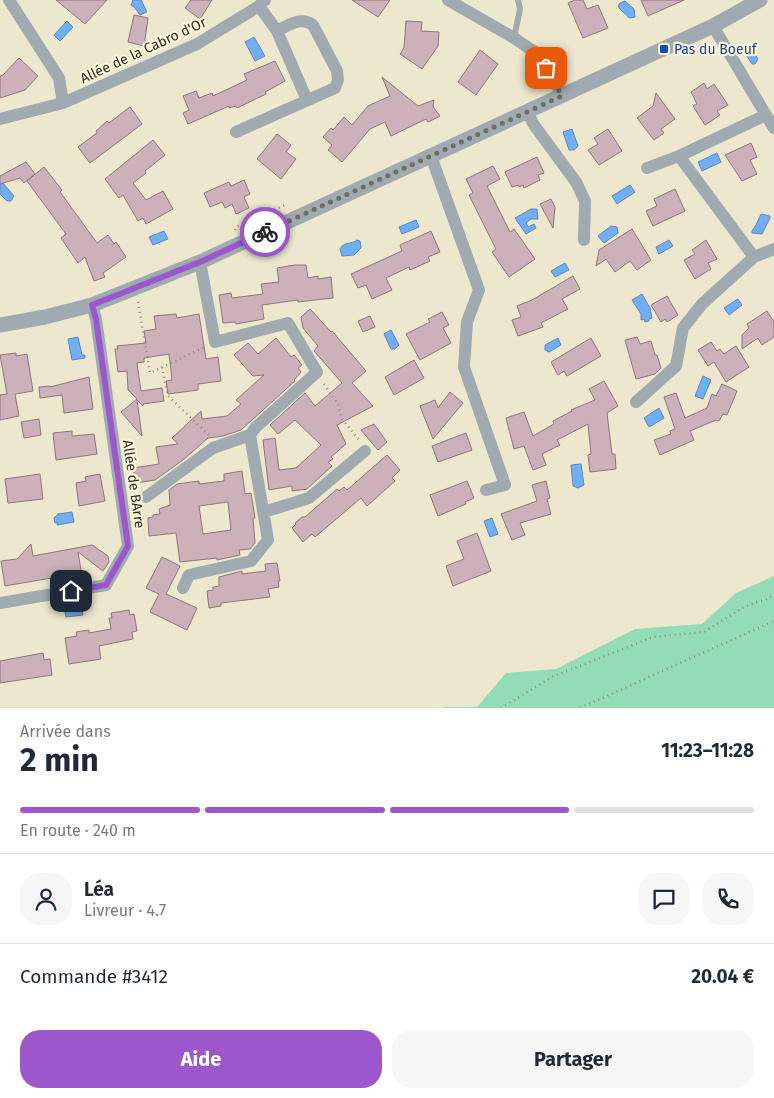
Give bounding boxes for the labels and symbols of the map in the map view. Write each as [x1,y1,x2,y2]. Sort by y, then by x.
street label: Allée de la Cabro d'Or [77,14,210,87]
place label: Pas du Boeuf [674,41,758,58]
marker: Pas du Boeuf [658,43,670,55]
pin [525,47,567,89]
courier [240,207,290,257]
street label: Allée de BArre [119,439,148,529]
pin [50,570,92,612]

